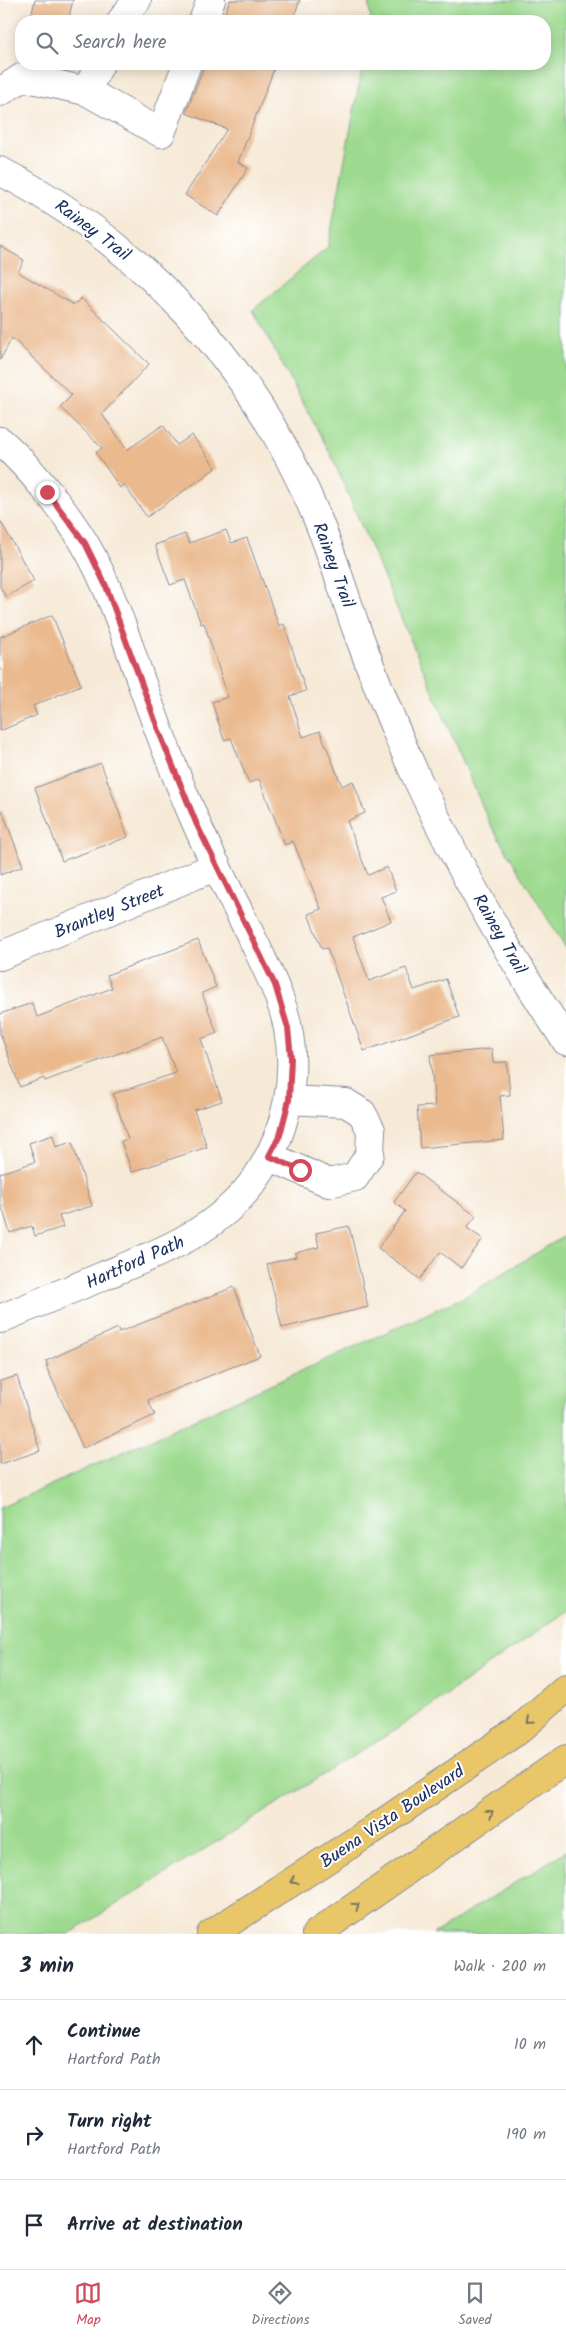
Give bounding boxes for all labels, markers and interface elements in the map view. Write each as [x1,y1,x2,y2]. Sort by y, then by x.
search box [15,15,551,70]
text: Search here [73,28,167,58]
icon: search [33,29,61,57]
street label: Rainey Trail [48,193,137,270]
route end [36,481,59,504]
street label: Rainey Trail [304,519,362,613]
street label: Brantley Street [50,877,170,948]
street label: Rainey Trail [464,889,534,981]
route start [289,1159,312,1182]
street label: Hartford Path [82,1229,190,1298]
one-way arrow [526,1715,535,1724]
street label: Buena Vista Boulevard [315,1757,472,1877]
one-way arrow [484,1810,494,1819]
one-way arrow [290,1875,300,1884]
one-way arrow [351,1903,360,1912]
text: 3 min [20,1950,74,1983]
text: Walk · 200 m [453,1954,546,1979]
text: Continue [67,2017,140,2047]
icon: ahead [20,2031,48,2059]
text: 10 m [514,2032,546,2057]
text: Hartford Path [67,2047,161,2072]
text: Turn right [67,2107,152,2137]
icon: right [20,2121,48,2149]
text: 190 m [506,2122,546,2147]
text: Hartford Path [67,2137,161,2162]
text: Arrive at destination [67,2210,243,2240]
icon: arrive [20,2211,48,2239]
tab: Map [74,2279,102,2331]
tab: Directions [251,2279,309,2331]
tab: Saved [458,2279,492,2331]

